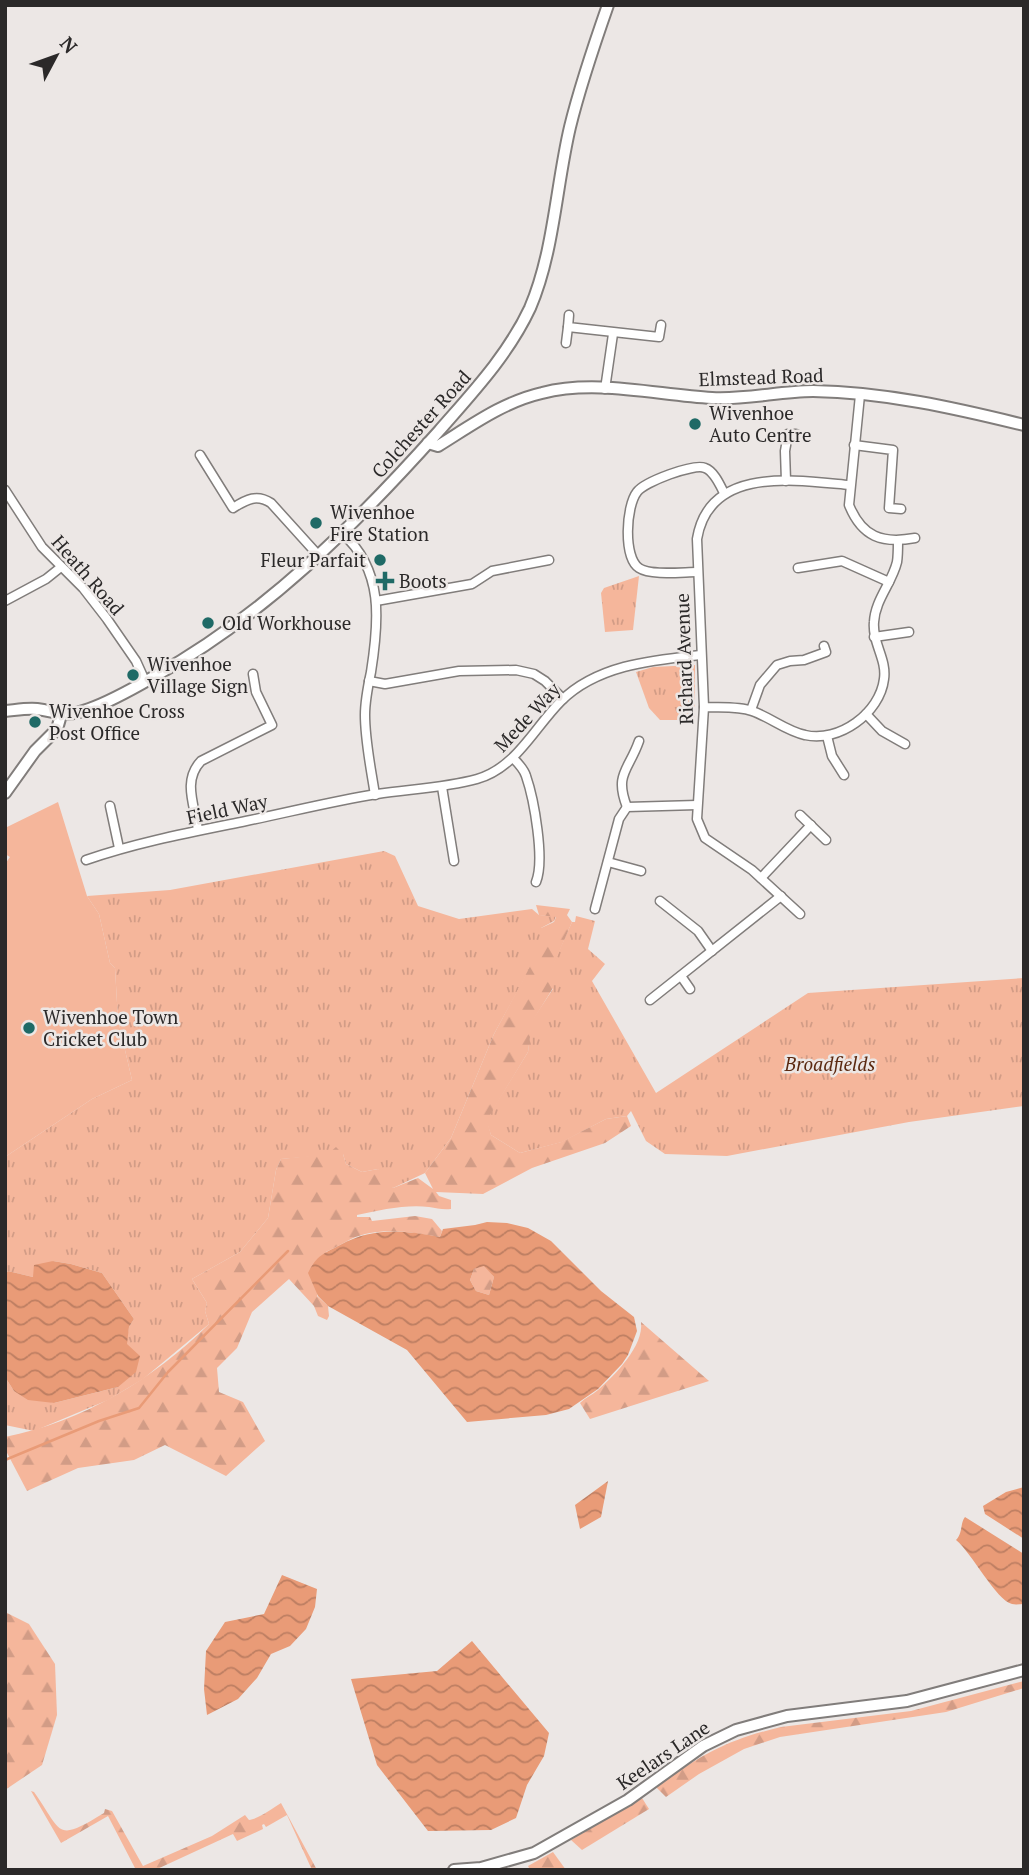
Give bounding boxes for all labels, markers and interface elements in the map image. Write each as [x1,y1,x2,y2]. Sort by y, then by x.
north arrow [21,21,91,91]
text: N [55,31,84,59]
street label: Elmstead Road [698,362,824,391]
street label: Colchester Road [366,364,476,483]
place label: Wivenhoe Auto Centre [709,400,812,447]
marker: Wivenhoe Auto Centre [687,416,703,432]
place label: Wivenhoe Fire Station [330,499,429,546]
marker: Wivenhoe Fire Station [308,515,324,531]
street label: Heath Road [47,529,130,620]
place label: Fleur Parfait [261,547,366,572]
marker: Fleur Parfait [372,552,388,568]
place label: Boots [399,568,447,593]
marker: Boots [377,573,393,589]
street label: Richard Avenue [669,593,698,725]
place label: Old Workhouse [222,610,351,635]
marker: Old Workhouse [200,615,216,631]
place label: Wivenhoe Village Sign [147,651,248,698]
marker: Wivenhoe Village Sign [125,667,141,683]
street label: Mede Way [488,676,566,757]
place label: Wivenhoe Cross Post Office [49,698,185,745]
marker: Wivenhoe Cross Post Office [27,714,43,730]
street label: Field Way [184,788,270,829]
place label: Wivenhoe Town Cricket Club [43,1004,178,1051]
marker: Wivenhoe Town Cricket Club [21,1020,37,1036]
park label: Broadfields [784,1051,875,1076]
street label: Keelars Lane [611,1714,714,1795]

